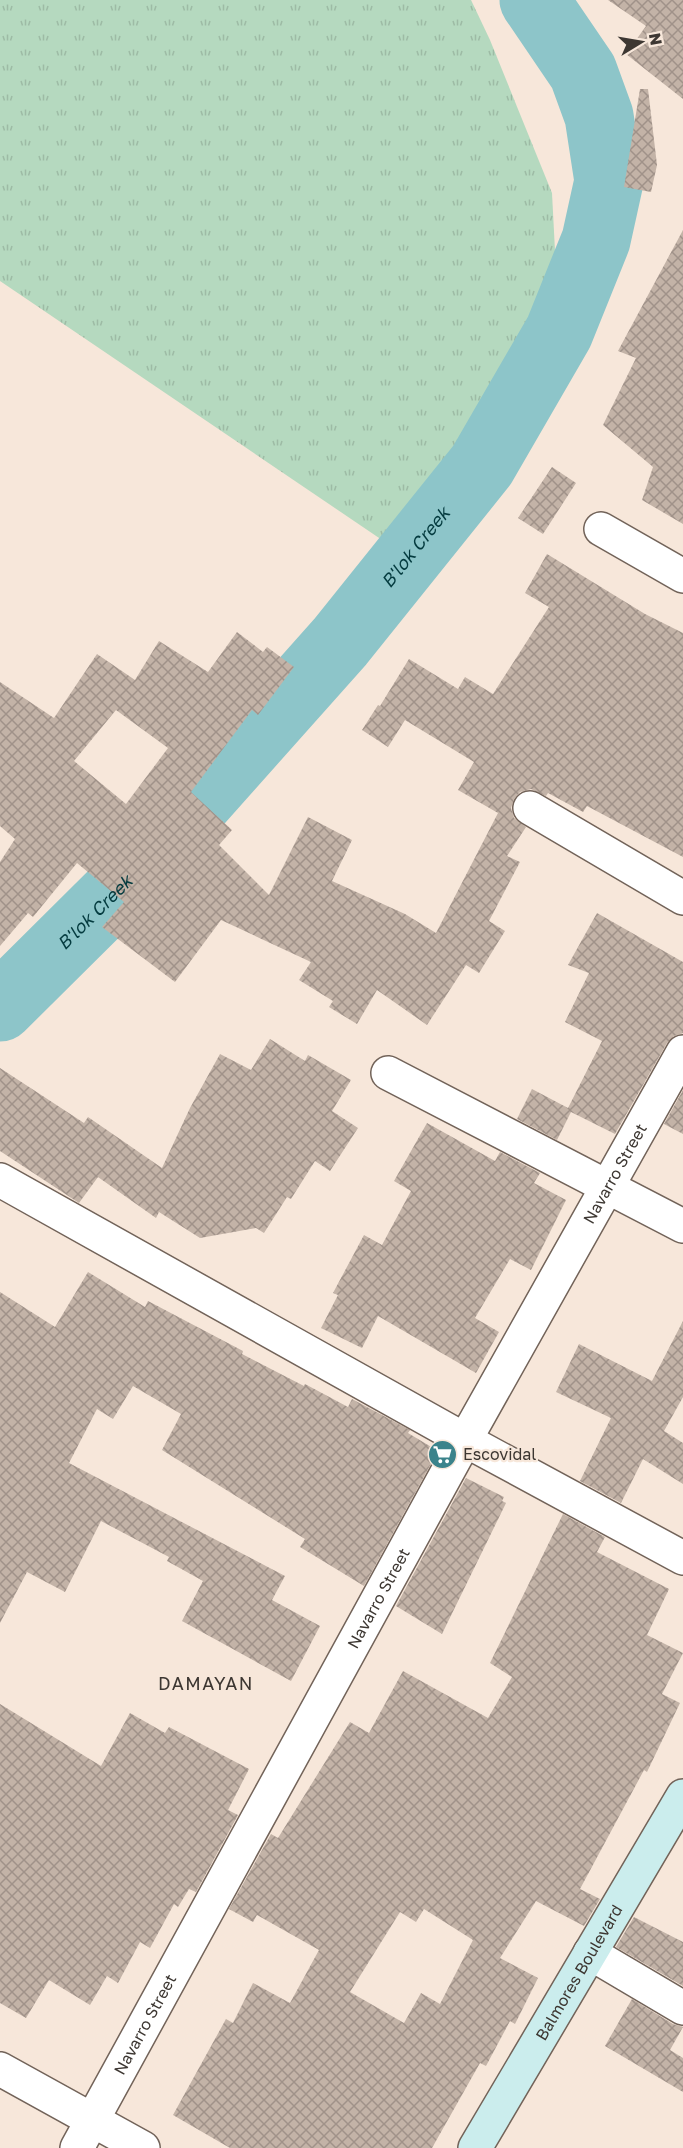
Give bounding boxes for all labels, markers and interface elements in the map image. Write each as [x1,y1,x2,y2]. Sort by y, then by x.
north arrow [611,12,671,72]
text: N [645,31,667,47]
water label: B'lok Creek [376,501,455,592]
water label: B'lok Creek [52,869,138,954]
street label: Navarro Street [579,1120,651,1227]
supermarket icon: Escovidal [426,1438,458,1470]
place label: Escovidal [463,1444,537,1464]
street label: Navarro Street [343,1544,414,1652]
district label: DAMAYAN [158,1672,254,1694]
street label: Balmores Boulevard [531,1901,627,2044]
street label: Navarro Street [109,1971,180,2078]

